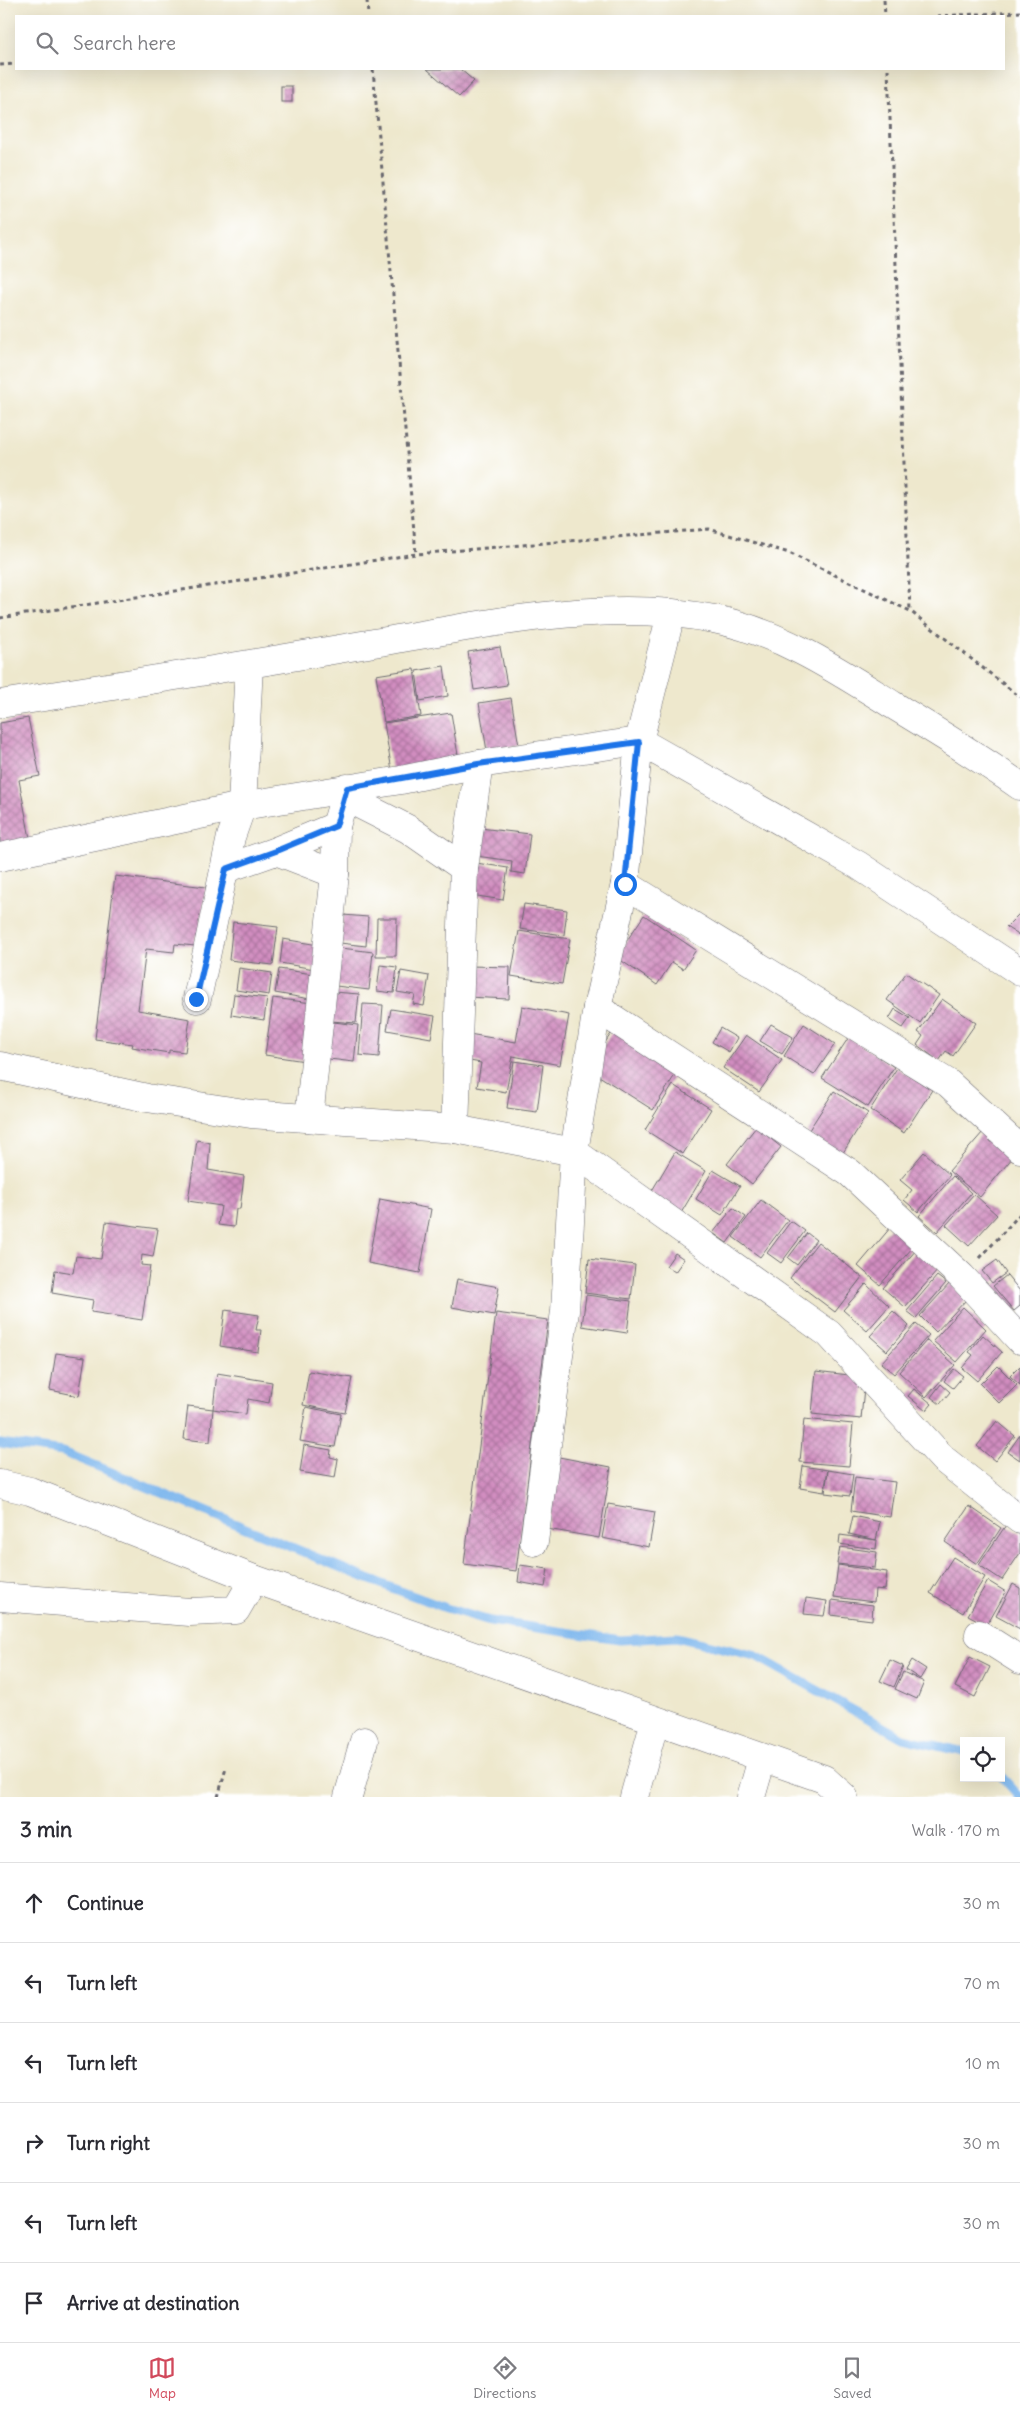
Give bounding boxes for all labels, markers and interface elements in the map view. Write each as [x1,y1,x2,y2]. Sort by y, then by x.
search box [15,15,1005,70]
icon: search [33,29,61,57]
text: Search here [73,31,176,55]
route start [614,873,637,896]
route end [185,988,208,1011]
map controls [960,1737,1005,1782]
button: locate [960,1737,1005,1782]
text: 3 min [20,1816,72,1843]
text: Walk · 170 m [911,1820,1000,1840]
icon: ahead [20,1889,48,1917]
text: Continue [67,1891,144,1915]
text: 30 m [963,1893,1000,1913]
icon: left [20,1969,48,1997]
text: Turn left [67,1971,137,1995]
text: 70 m [964,1973,1000,1993]
icon: left [20,2049,48,2077]
text: Turn left [67,2051,137,2075]
text: 10 m [965,2053,1000,2073]
icon: right [20,2129,48,2157]
text: Turn right [67,2131,150,2155]
text: 30 m [963,2133,1000,2153]
icon: left [20,2209,48,2237]
text: Turn left [67,2211,137,2235]
text: 30 m [963,2213,1000,2233]
icon: arrive [20,2289,48,2317]
text: Arrive at destination [67,2291,240,2315]
tab: Map [148,2354,176,2402]
tab: Directions [473,2354,536,2402]
tab: Saved [833,2354,872,2402]

